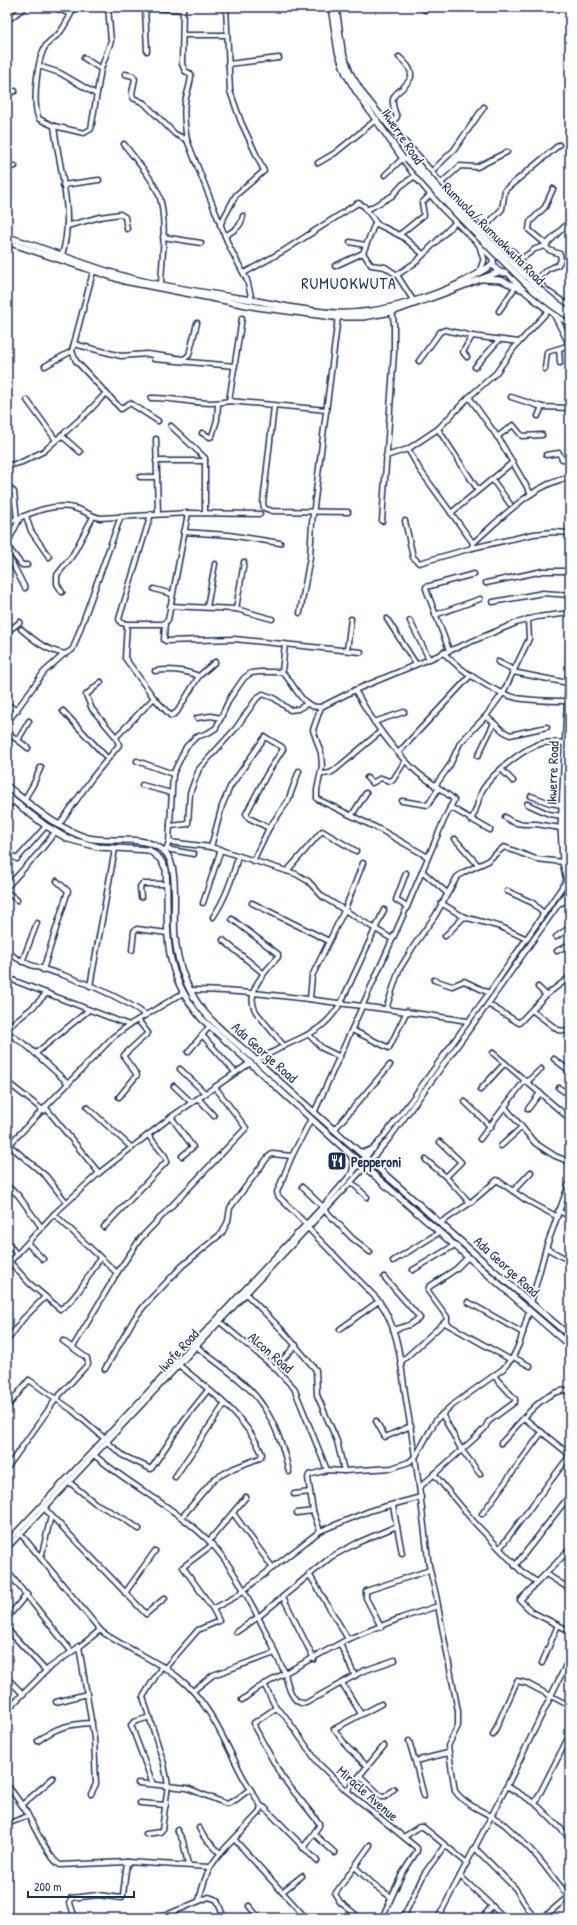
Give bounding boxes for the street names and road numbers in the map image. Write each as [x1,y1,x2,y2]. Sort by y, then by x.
street label: Ikwerre Road [377,104,429,168]
street label: Rumuola/ Rumuokwuta Road [438,177,550,289]
street label: Ikwerre Road [541,740,563,805]
street label: Ada George Road [227,1017,302,1088]
street label: Ada George Road [469,1231,544,1302]
street label: Iwofe Road [153,1324,203,1376]
street label: Alcon Road [244,1327,298,1377]
street label: Miracle Avenue [333,1761,403,1825]

